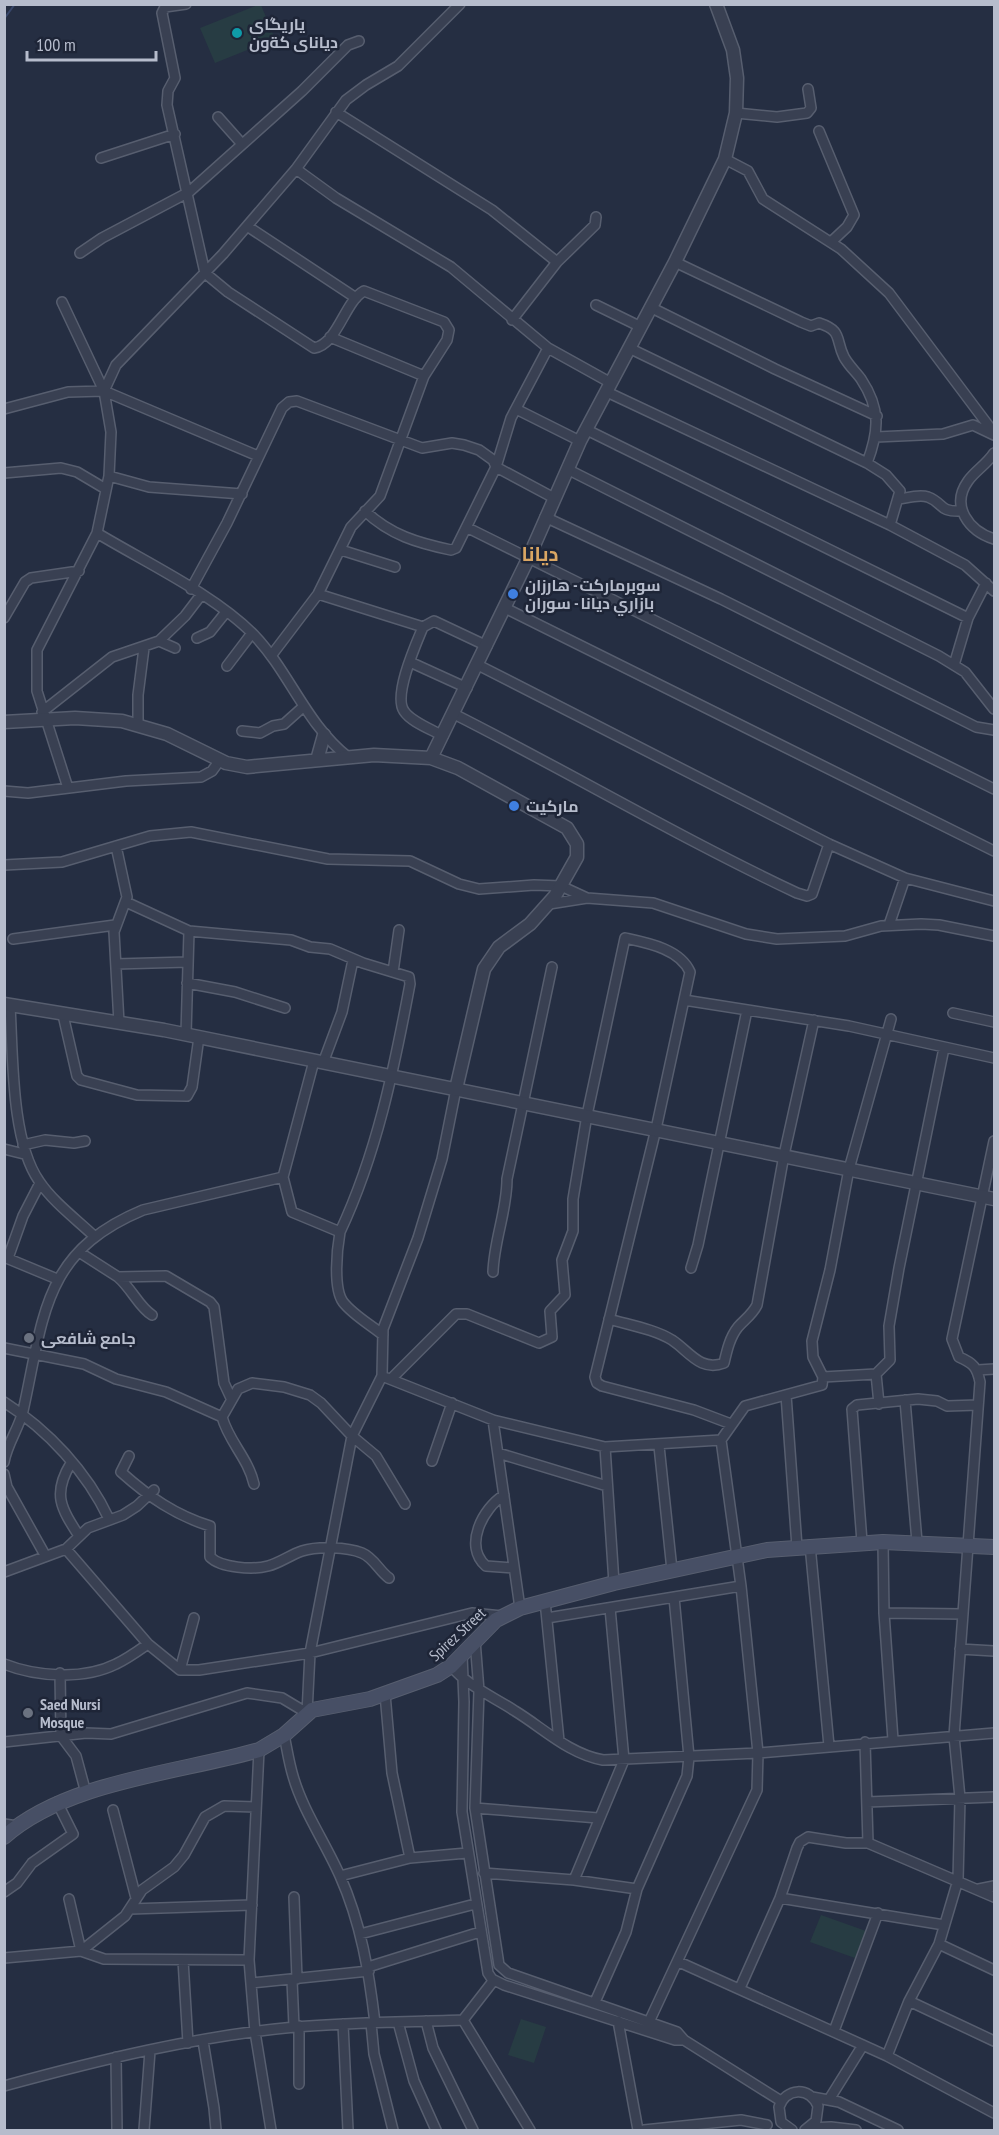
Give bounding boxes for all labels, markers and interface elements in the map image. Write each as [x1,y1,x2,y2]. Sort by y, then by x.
place label: ياريگای دياناى كةون [249,14,338,52]
scale bar [27,24,156,62]
marker: ياريگای دياناى كةون [230,26,244,40]
text: 100 m [36,33,76,56]
district label: دیانا [522,541,558,567]
place label: سوبرماركت - هارزان بازاري ديانا - سوران [525,575,660,616]
marker: سوبرماركت - هارزان بازاري ديانا - سوران [506,587,520,601]
place label: ماركيت [526,796,579,816]
marker: ماركيت [507,799,521,813]
place label: جامع شافعی [41,1328,136,1349]
marker: جامع شافعی [22,1331,36,1345]
street label: Spirez Street [425,1602,490,1665]
place label: Saed Nursi Mosque [40,1694,101,1732]
marker: Saed Nursi Mosque [21,1706,35,1720]

